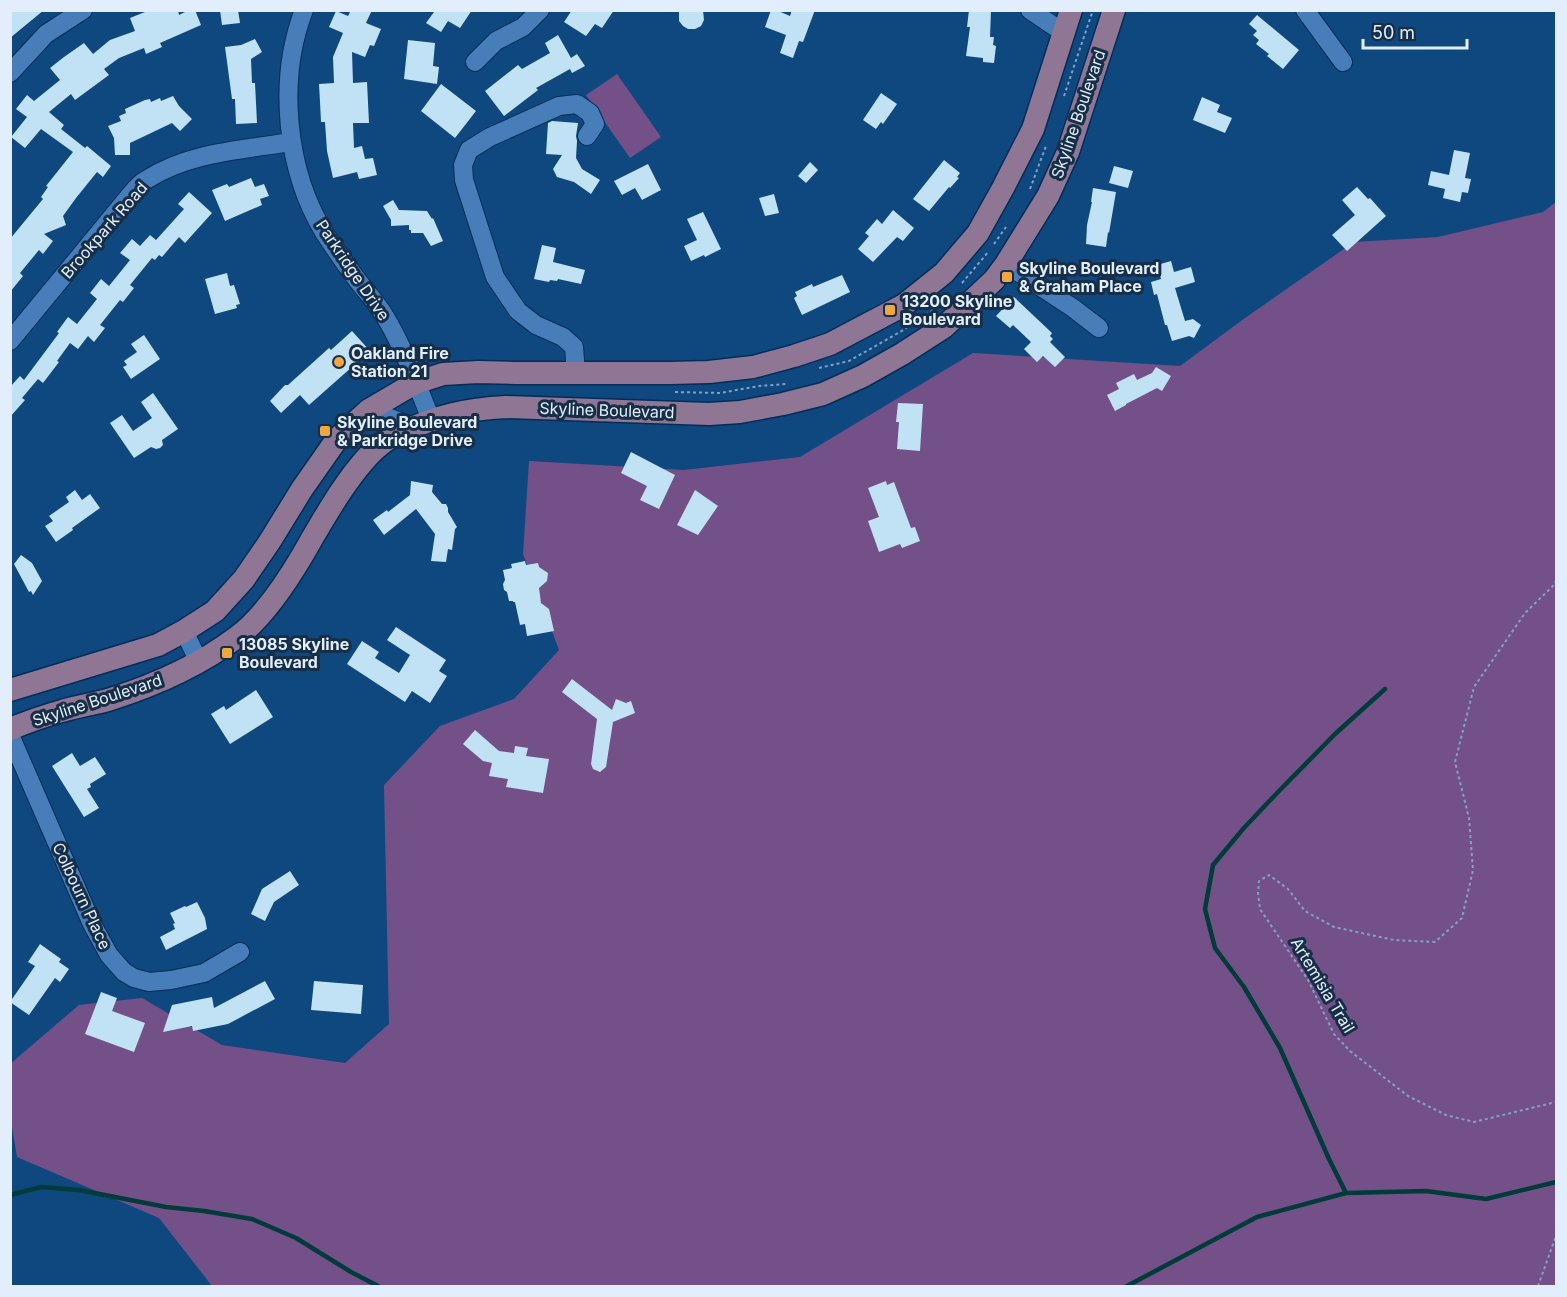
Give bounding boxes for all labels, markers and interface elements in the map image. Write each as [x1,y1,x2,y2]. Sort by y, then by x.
scale bar [1363,12,1466,50]
text: 50 m [1372,22,1415,43]
street label: Skyline Boulevard [1047,47,1109,181]
street label: Brookpark Road [57,178,151,282]
street label: Parkridge Drive [312,216,394,324]
place label: Skyline Boulevard & Graham Place [1019,258,1159,296]
marker: Skyline Boulevard & Graham Place [1000,270,1014,284]
place label: 13200 Skyline Boulevard [902,291,1012,329]
marker: 13200 Skyline Boulevard [883,303,897,317]
place label: Oakland Fire Station 21 [351,343,449,381]
marker: Oakland Fire Station 21 [332,355,346,369]
street label: Skyline Boulevard [539,398,675,422]
place label: Skyline Boulevard & Parkridge Drive [337,412,477,450]
marker: Skyline Boulevard & Parkridge Drive [318,424,332,438]
place label: 13085 Skyline Boulevard [239,634,349,672]
marker: 13085 Skyline Boulevard [220,646,234,660]
street label: Skyline Boulevard [30,670,164,730]
street label: Colbourn Place [48,839,116,953]
street label: Artemisia Trail [1287,934,1359,1036]

